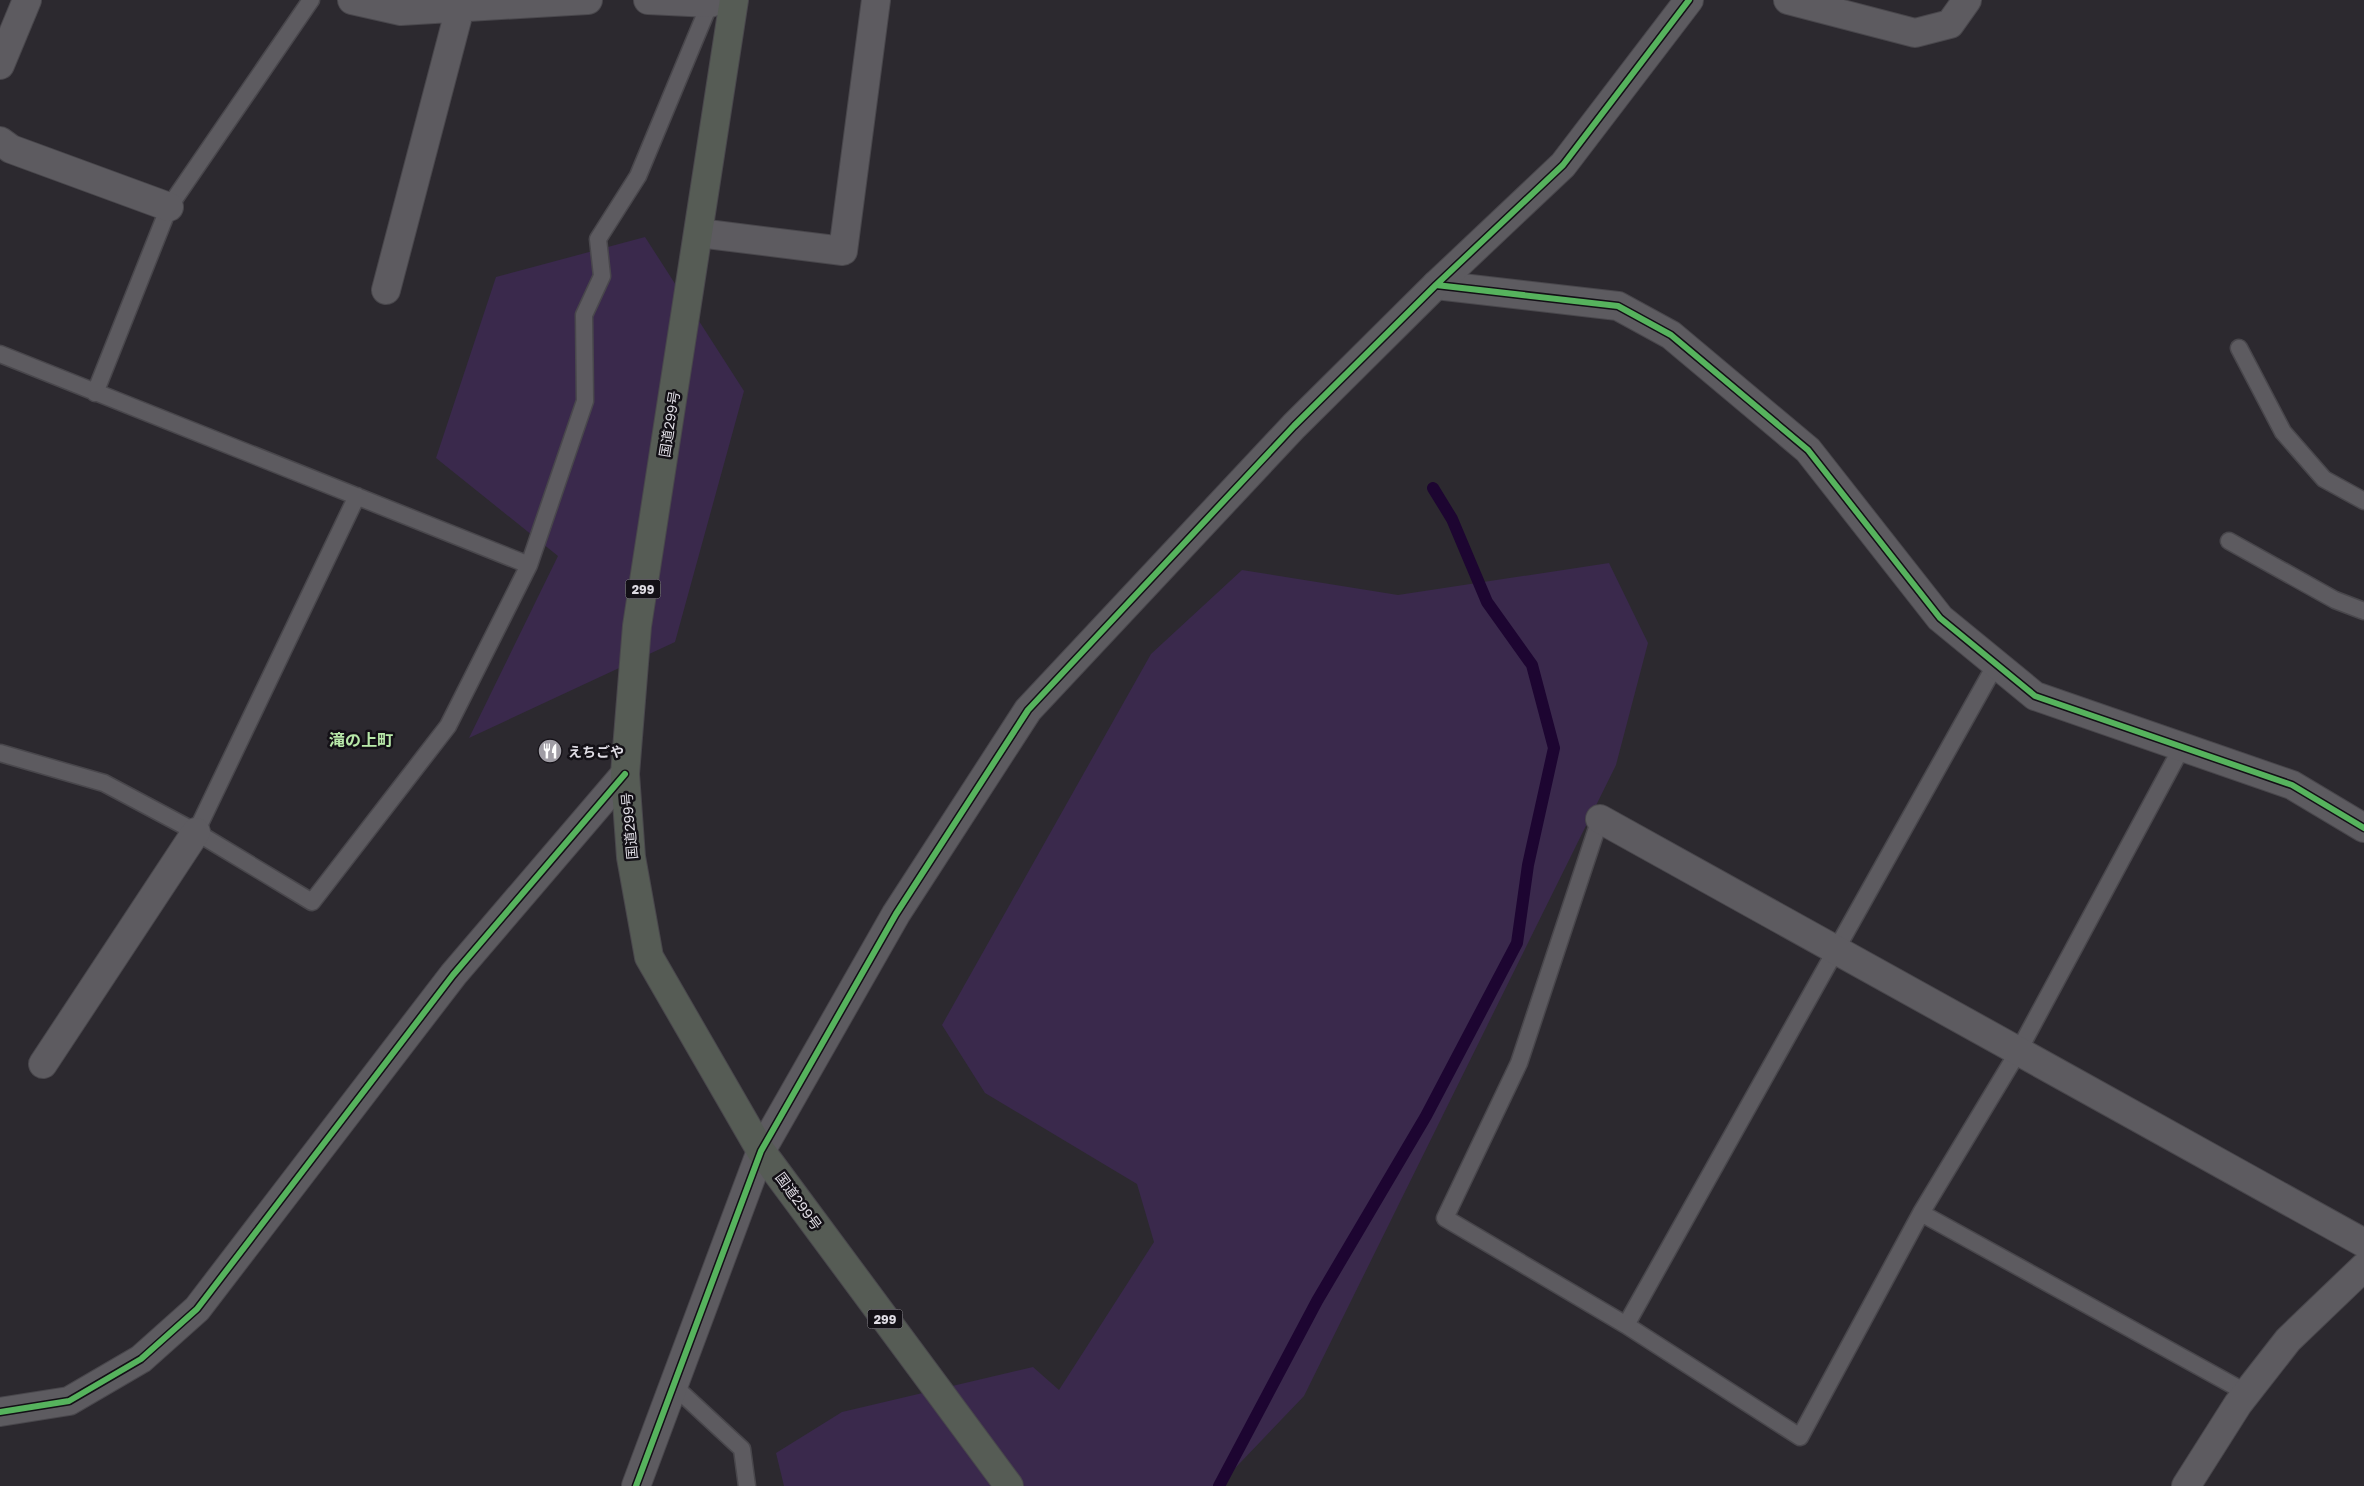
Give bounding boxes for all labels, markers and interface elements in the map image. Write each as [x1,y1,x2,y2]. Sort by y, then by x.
street label: 国道299号 [655,390,683,458]
road number: 299 [626,580,660,598]
district label: 滝の上町 [329,730,393,750]
restaurant icon: えちごや [537,738,563,764]
place label: えちごや [568,743,624,760]
street label: 国道299号 [618,792,640,860]
street label: 国道299号 [772,1169,826,1233]
road number: 299 [868,1310,902,1328]

